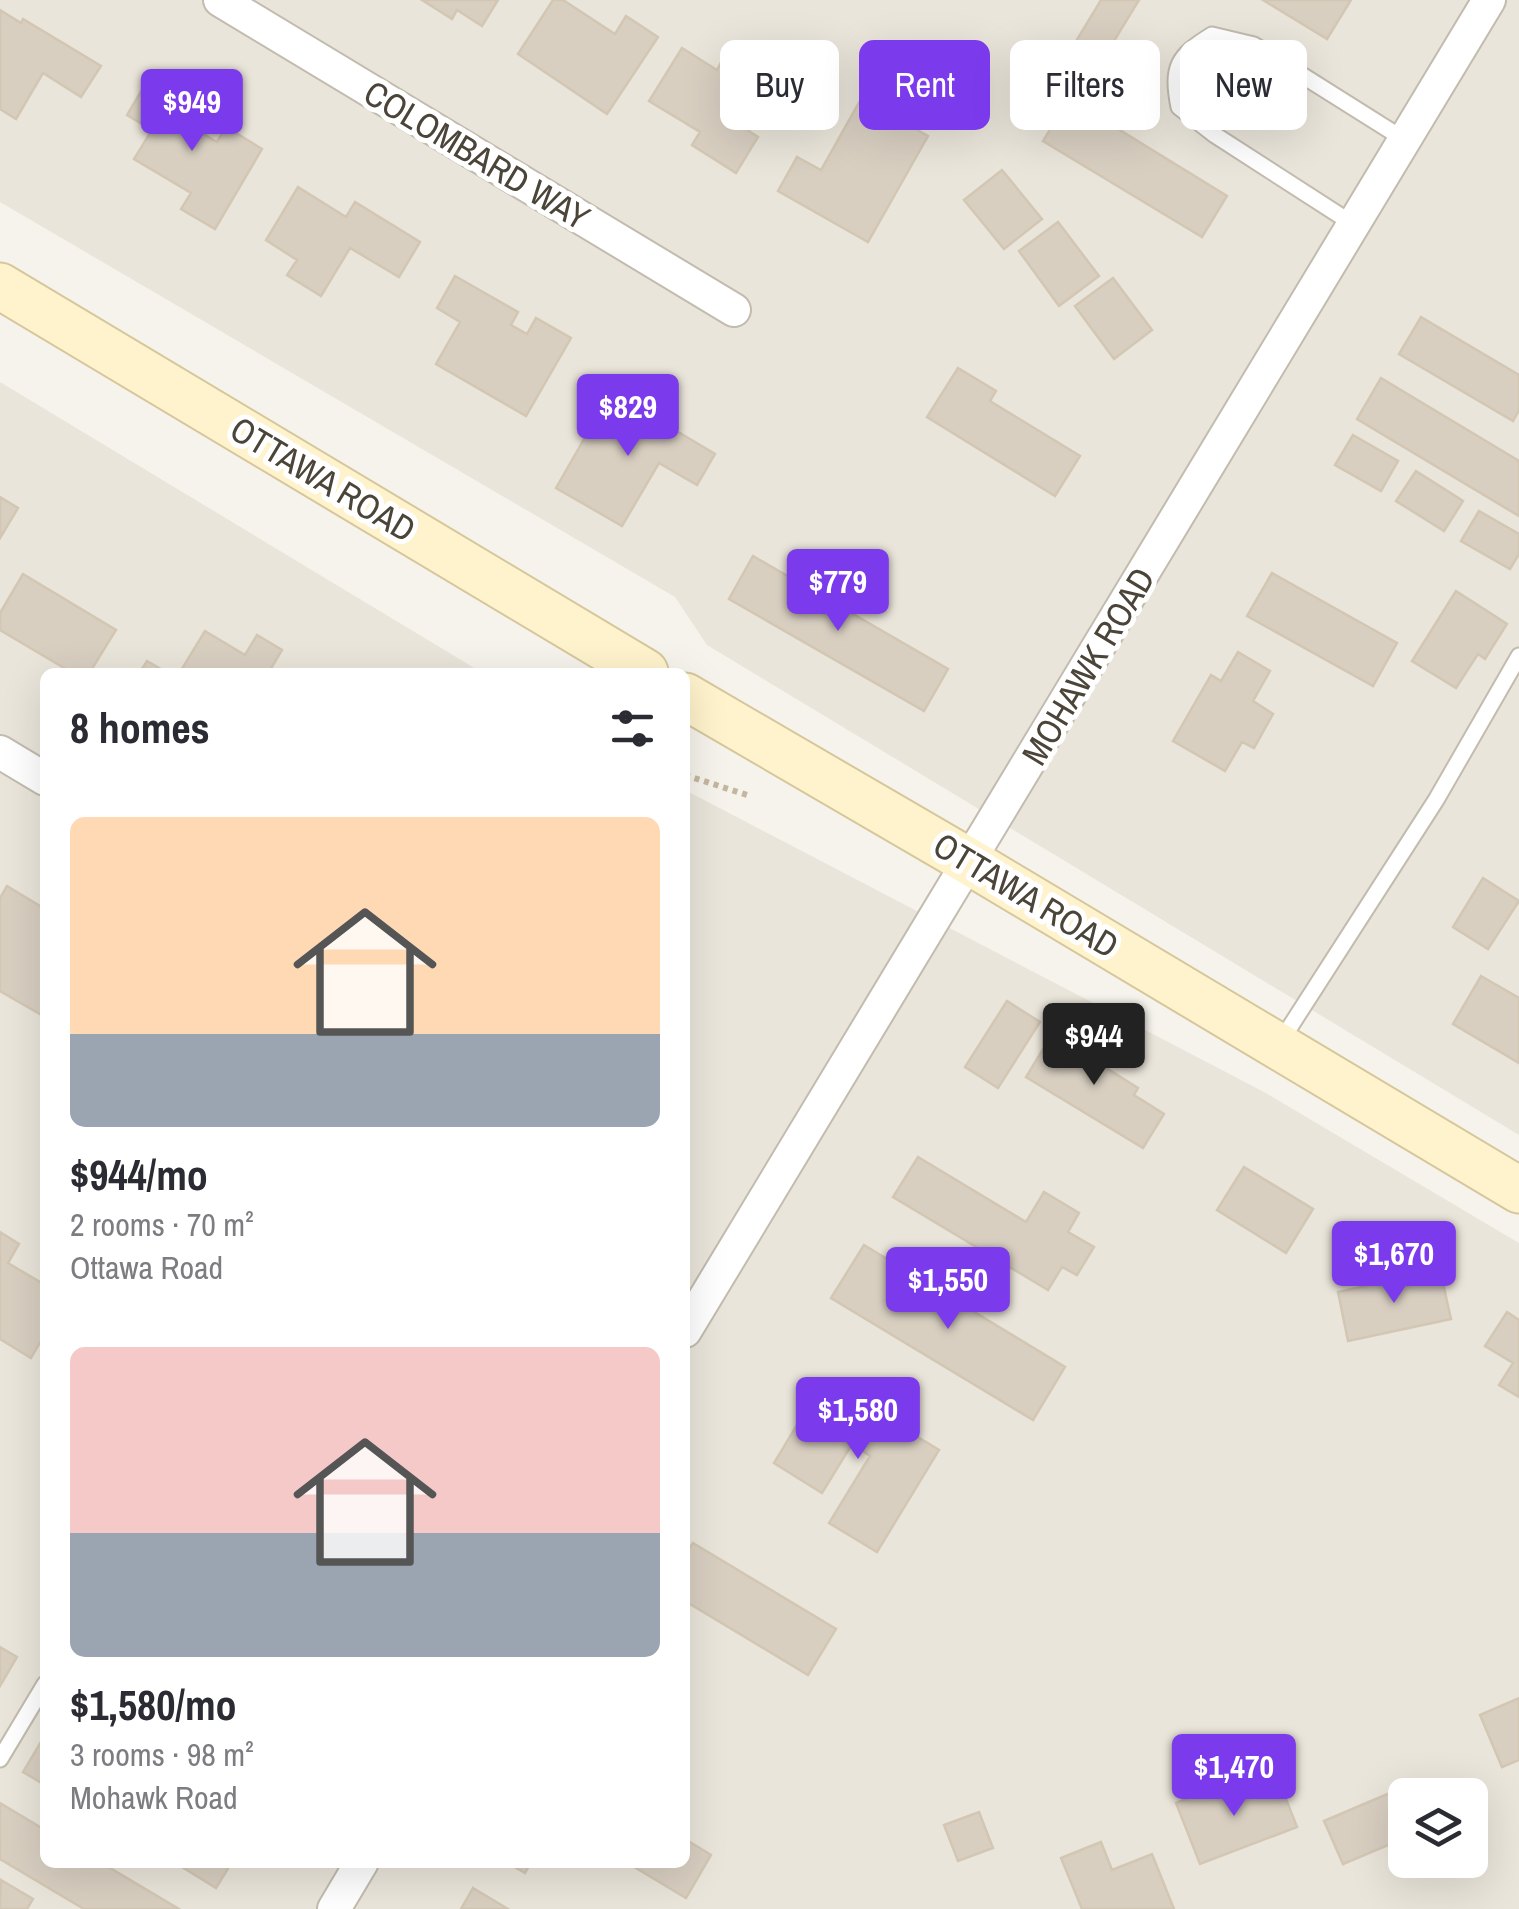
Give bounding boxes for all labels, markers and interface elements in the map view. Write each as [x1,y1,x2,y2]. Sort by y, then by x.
chip: Buy [720,40,839,130]
chip: Rent [859,40,990,130]
chip: Filters [1010,40,1160,130]
chip: New [1180,40,1307,130]
pin: $949 [133,69,251,154]
street label: COLOMBARD WAY [356,69,598,241]
text: $949 [163,80,221,123]
pin: $829 [569,374,687,459]
text: $829 [599,385,657,428]
street label: OTTAWA ROAD [222,405,424,553]
pin: $779 [779,549,897,634]
street label: MOHAWK ROAD [1011,559,1165,773]
text: $779 [809,560,867,603]
text: 8 homes [70,700,210,756]
icon: filters [605,701,660,756]
street label: OTTAWA ROAD [925,821,1127,969]
icon: home [275,882,455,1062]
pin: $944 [1035,1003,1153,1088]
text: $944 [1065,1014,1123,1057]
text: $944/mo [70,1147,208,1203]
text: 2 rooms · 70 m² [70,1203,254,1246]
pin: $1,670 [1313,1221,1475,1306]
text: $1,670 [1354,1232,1434,1275]
text: Ottawa Road [70,1246,223,1289]
pin: $1,550 [867,1247,1029,1332]
text: $1,550 [908,1258,988,1301]
pin: $1,580 [777,1377,939,1462]
text: $1,580 [818,1388,898,1431]
icon: home [275,1412,455,1592]
text: $1,580/mo [70,1677,237,1733]
text: 3 rooms · 98 m² [70,1733,254,1776]
pin: $1,470 [1153,1734,1315,1819]
text: $1,470 [1194,1745,1274,1788]
text: Mohawk Road [70,1776,238,1819]
map controls [1388,1778,1488,1878]
button: layers [1388,1778,1488,1878]

